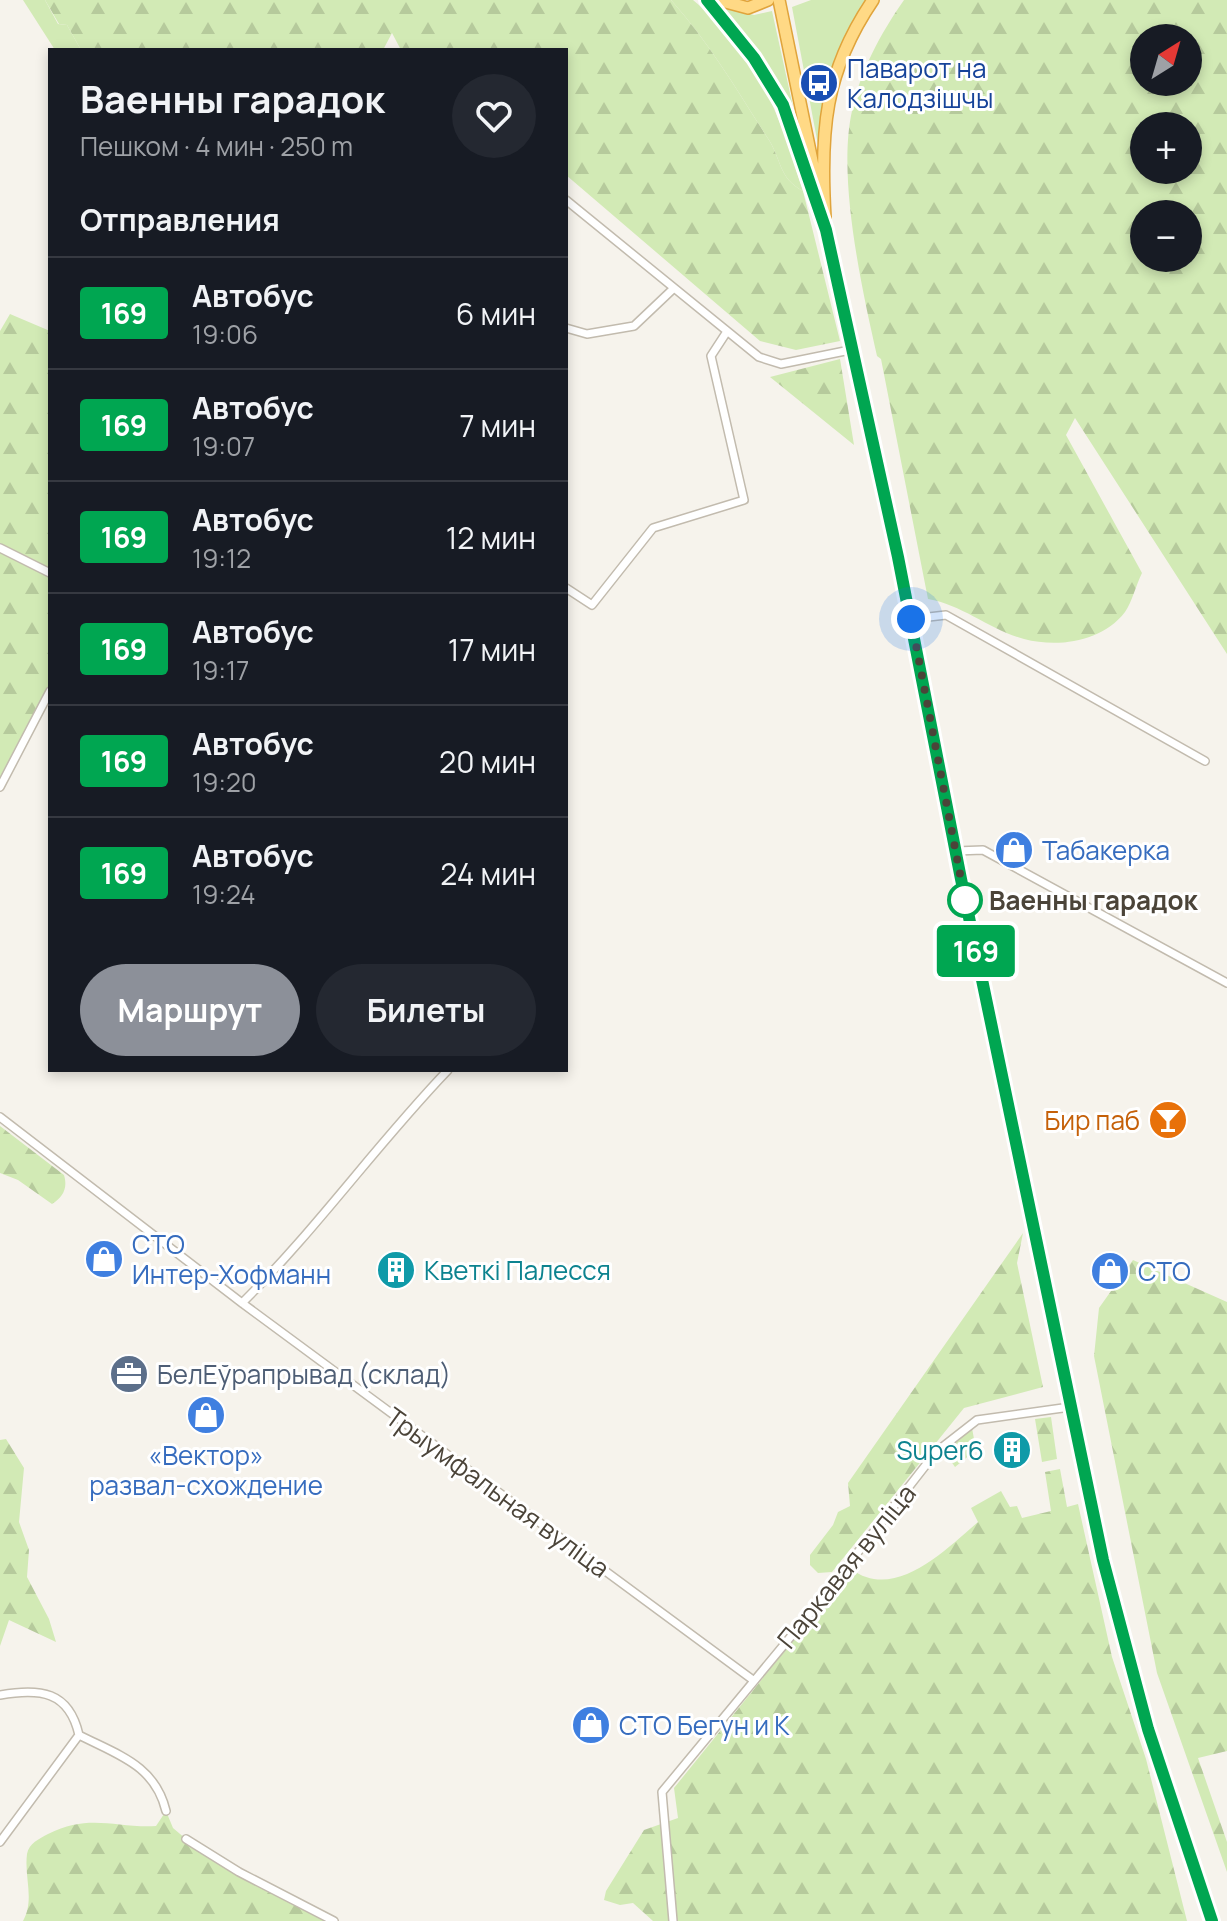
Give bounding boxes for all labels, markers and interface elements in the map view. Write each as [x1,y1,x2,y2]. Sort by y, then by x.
north arrow [1130,24,1202,96]
map controls [1130,24,1202,272]
place label: Паварот на Калодзішчы [847,50,993,116]
bus stop icon: Паварот на Калодзішчы [798,62,840,104]
text: Ваенны гарадок [80,72,385,124]
button: heart [452,74,536,158]
button: + [1130,112,1202,184]
text: Пешком · 4 мин · 250 m [80,128,353,164]
text: Отправления [80,199,280,240]
button: − [1130,200,1202,272]
text: Автобус [192,275,314,316]
text: 6 мин [456,293,536,334]
text: 169 [101,294,147,332]
text: 19:06 [192,316,258,352]
text: Автобус [192,387,314,428]
text: 7 мин [459,405,536,446]
text: 169 [101,406,147,444]
text: 19:07 [192,428,255,464]
text: Автобус [192,499,314,540]
text: 12 мин [446,517,536,558]
text: 169 [101,518,147,556]
text: 19:12 [192,540,251,576]
your location [891,599,931,639]
text: Автобус [192,611,314,652]
text: 17 мин [448,629,536,670]
text: 169 [101,630,147,668]
text: 19:17 [192,652,249,688]
text: Автобус [192,723,314,764]
text: 20 мин [439,741,536,782]
text: 169 [101,742,147,780]
text: 19:20 [192,764,257,800]
shop icon: Табакерка [993,829,1035,871]
place label: Табакерка [1042,832,1170,868]
text: Автобус [192,835,314,876]
text: 24 мин [440,853,536,894]
text: 169 [101,854,147,892]
text: 19:24 [192,876,256,912]
place label: Ваенны гарадок [989,882,1198,918]
marker: Ваенны гарадок [948,883,982,917]
line badge: 169 [930,925,1022,977]
text: 169 [953,932,999,970]
button: Маршрут [80,964,300,1056]
button: Билеты [316,964,536,1056]
bar icon: Бир паб [1147,1099,1189,1141]
place label: Бир паб [1045,1102,1140,1138]
place label: СТО Интер-Хофманн [132,1226,331,1292]
shop icon: СТО Интер-Хофманн [83,1238,125,1280]
building icon: Кветкі Палесся [375,1249,417,1291]
shop icon: СТО [1089,1250,1131,1292]
place label: Кветкі Палесся [424,1252,611,1288]
place label: СТО [1138,1253,1191,1289]
office icon: БелЕўрапрывад (склад) [108,1353,150,1395]
place label: БелЕўрапрывад (склад) [157,1356,451,1392]
shop icon: «Вектор» развал-схождение [185,1394,227,1436]
street label: Трыумфальная вуліца [379,1399,617,1585]
building icon: Super6 [991,1429,1033,1471]
place label: Super6 [896,1432,984,1468]
place label: «Вектор» развал-схождение [89,1437,323,1503]
street label: Паркавая вуліца [769,1476,923,1656]
shop icon: СТО Бегун и К [570,1704,612,1746]
place label: СТО Бегун и К [619,1707,790,1743]

